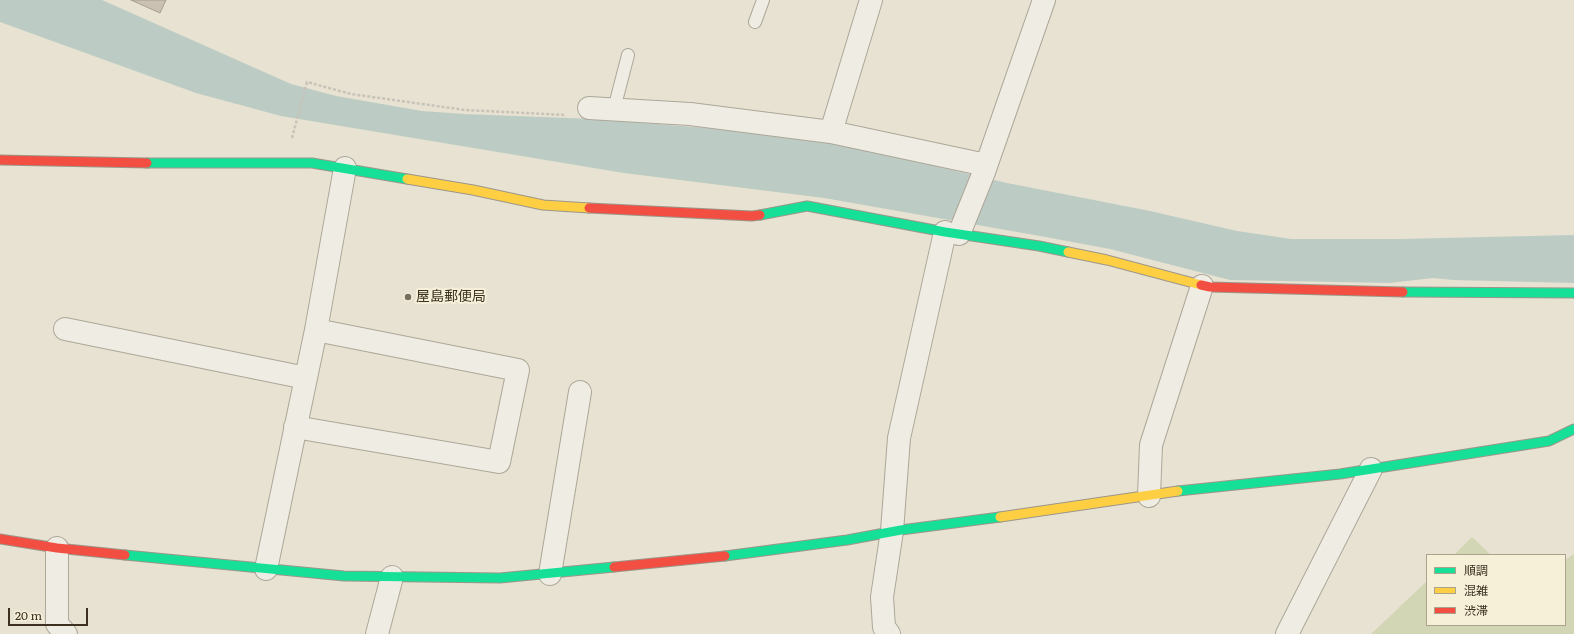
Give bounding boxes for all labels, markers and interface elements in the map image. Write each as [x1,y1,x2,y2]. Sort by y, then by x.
place label: 屋島郵便局 [416,289,486,305]
marker: 屋島郵便局 [403,292,413,302]
legend [1426,554,1566,626]
text: 順調 [1464,561,1488,579]
text: 混雑 [1464,581,1488,599]
scale bar [10,600,90,626]
text: 渋滞 [1464,601,1488,619]
text: 20 m [15,606,42,624]

